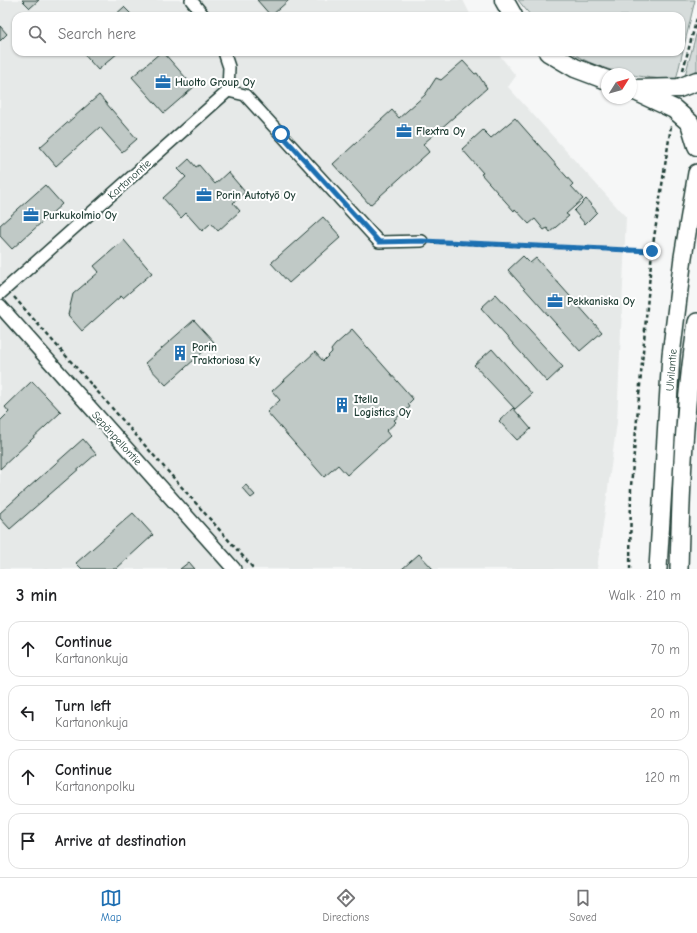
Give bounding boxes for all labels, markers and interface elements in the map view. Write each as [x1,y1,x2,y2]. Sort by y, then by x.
search box [12,12,685,56]
icon: search [26,23,48,45]
text: Search here [58,25,136,43]
north arrow [601,68,637,104]
office icon: Huolto Group Oy [154,73,172,91]
place label: Huolto Group Oy [175,76,255,89]
office icon: Flextra Oy [395,122,413,140]
route start [272,125,290,143]
place label: Flextra Oy [416,125,465,138]
street label: Kartanontie [105,156,154,202]
office icon: Porin Autotyö Oy [195,186,213,204]
place label: Porin Autotyö Oy [216,189,296,202]
office icon: Purkukolmio Oy [22,206,40,224]
place label: Purkukolmio Oy [43,209,117,222]
route end [643,242,661,260]
office icon: Pekkaniska Oy [546,292,564,310]
place label: Pekkaniska Oy [567,295,635,308]
place label: Porin Traktoriosa Ky [192,341,260,367]
building icon: Porin Traktoriosa Ky [171,344,189,362]
street label: Ulvilantie [663,348,680,392]
place label: Itella Logistics Oy [354,393,411,419]
building icon: Itella Logistics Oy [333,396,351,414]
street label: Sepänpellontie [89,409,145,468]
text: 3 min [16,586,57,605]
text: Walk · 210 m [609,588,681,603]
text: Continue [55,633,112,651]
icon: ahead [17,638,39,660]
text: 70 m [651,642,680,657]
text: Kartanonkuja [55,651,128,666]
text: Turn left [55,697,111,715]
icon: left [17,702,39,724]
text: 20 m [650,706,680,721]
text: Kartanonkuja [55,715,128,730]
text: Continue [55,761,112,779]
icon: ahead [17,766,39,788]
text: 120 m [645,770,680,785]
text: Kartanonpolku [55,779,135,794]
icon: arrive [17,830,39,852]
text: Arrive at destination [55,832,186,850]
tab: Map [100,887,122,924]
tab: Directions [322,887,369,924]
tab: Saved [569,887,597,924]

